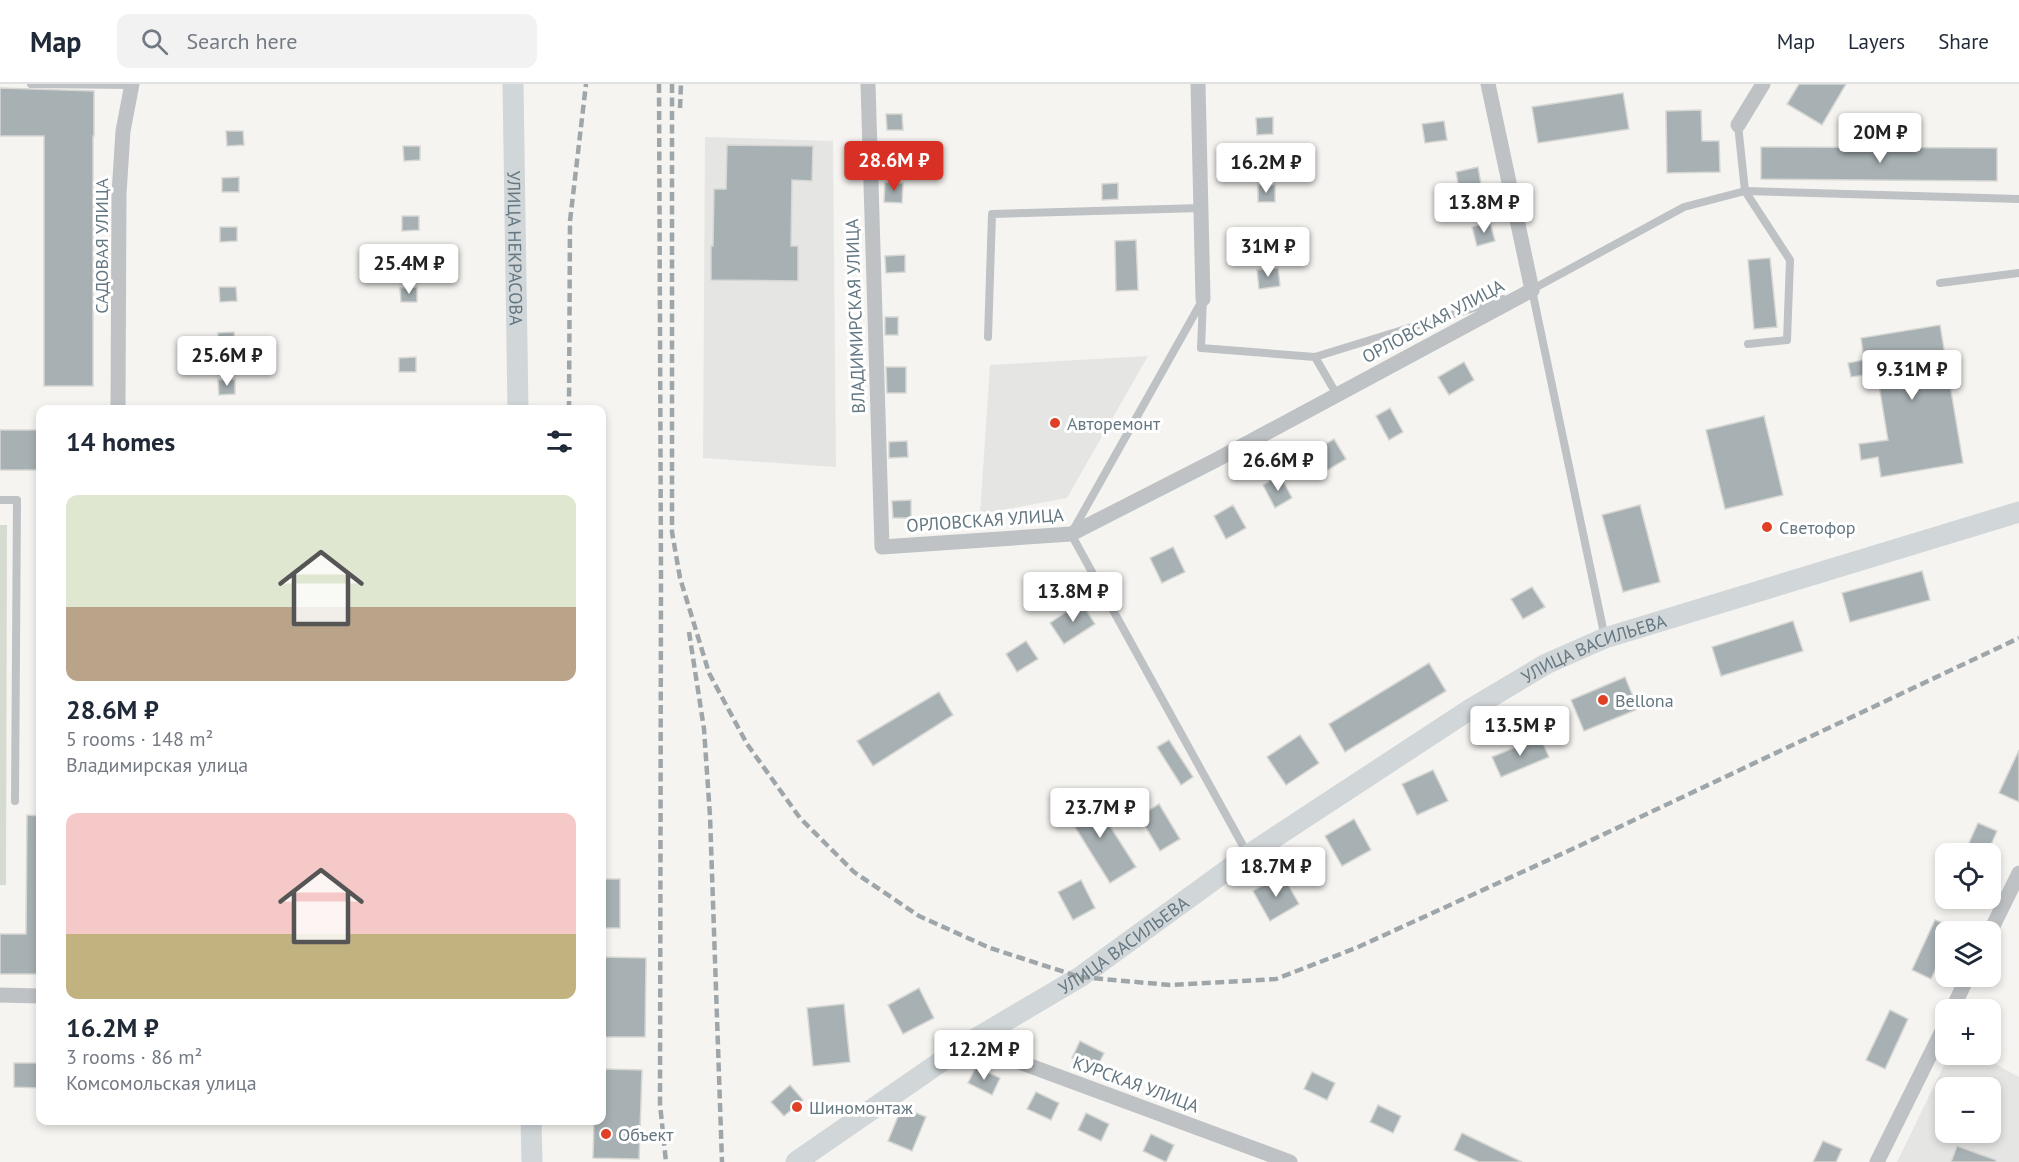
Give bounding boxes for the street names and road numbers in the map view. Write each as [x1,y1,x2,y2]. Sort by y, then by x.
street label: УЛИЦА НЕКРАСОВА [503,170,528,326]
street label: САДОВАЯ УЛИЦА [90,178,113,314]
street label: ВЛАДИМИРСКАЯ УЛИЦА [840,218,870,414]
street label: ОРЛОВСКАЯ УЛИЦА [1358,274,1508,368]
street label: ОРЛОВСКАЯ УЛИЦА [906,503,1065,537]
street label: УЛИЦА ВАСИЛЬЕВА [1517,608,1669,688]
street label: УЛИЦА ВАСИЛЬЕВА [1054,890,1193,999]
street label: КУРСКАЯ УЛИЦА [1070,1050,1203,1118]

